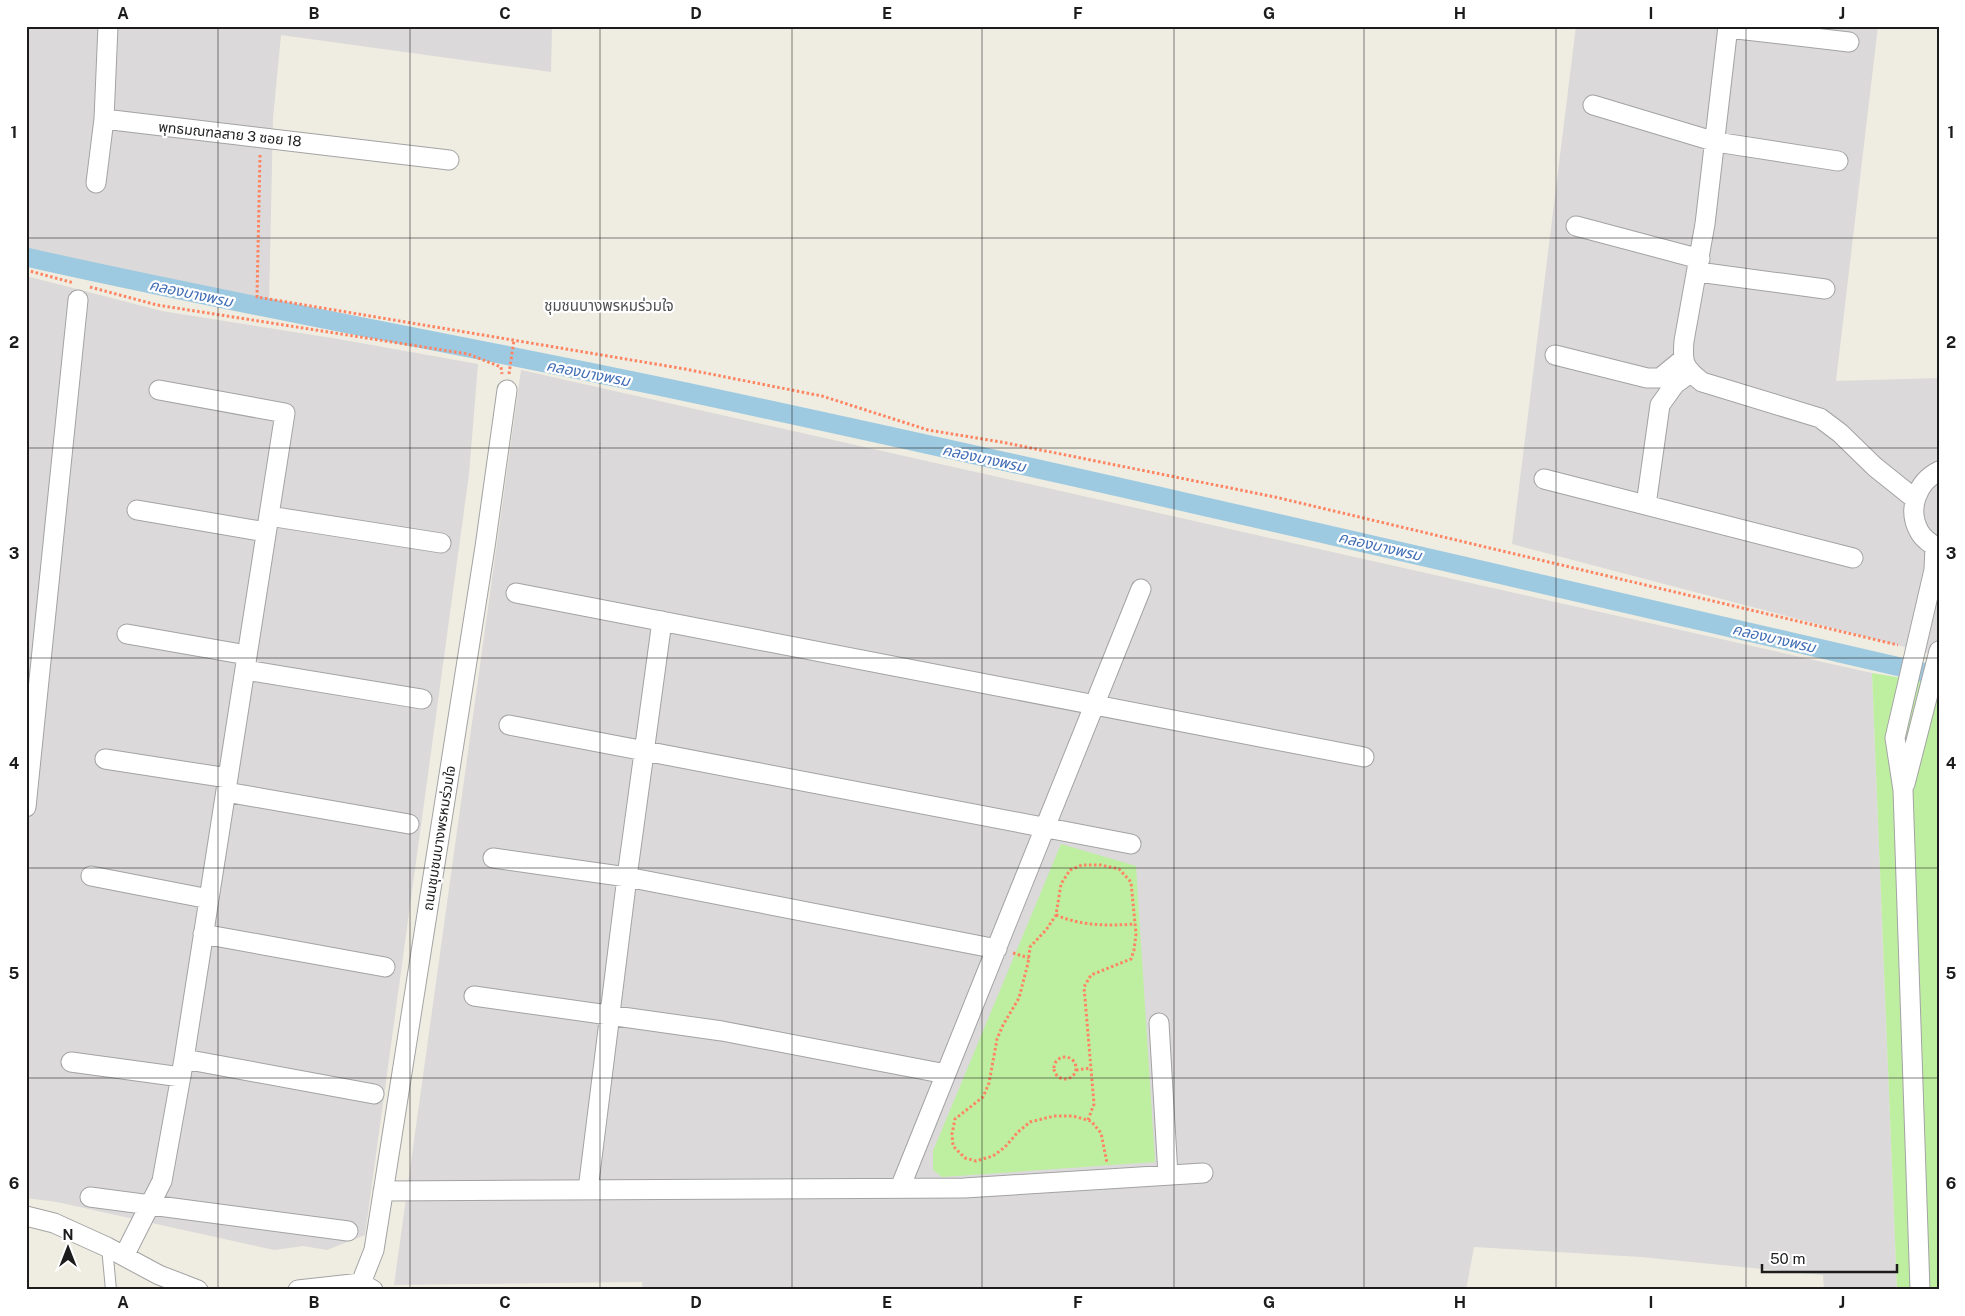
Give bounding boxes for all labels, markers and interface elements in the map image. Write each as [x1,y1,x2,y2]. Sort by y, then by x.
text: A [117,4,129,23]
text: B [309,4,320,23]
text: C [499,4,511,23]
text: D [690,4,702,23]
text: E [882,4,892,23]
text: F [1073,4,1083,23]
text: G [1263,4,1275,23]
text: H [1454,4,1466,23]
text: I [1649,4,1653,23]
text: J [1839,4,1845,23]
street label: พุทธมณฑลสาย 3 ซอย 18 [158,119,302,150]
text: 1 [11,123,17,142]
text: 1 [1948,123,1954,142]
water label: คลองบางพรม [148,276,236,310]
district label: ชุมชนบางพรหมร่วมใจ [544,297,674,315]
text: 2 [9,333,19,352]
text: 2 [1946,333,1956,352]
water label: คลองบางพรม [545,357,633,390]
water label: คลองบางพรม [941,441,1029,475]
water label: คลองบางพรม [1337,528,1425,564]
text: 3 [9,544,19,563]
text: 3 [1946,544,1956,563]
water label: คลองบางพรม [1731,620,1819,656]
text: 4 [9,754,20,773]
text: 4 [1946,754,1957,773]
street label: ถนนชุมชนบางพรหมร่วมใจ [420,764,459,912]
text: 5 [9,964,20,983]
text: 5 [1946,964,1957,983]
text: 6 [9,1174,19,1193]
text: 6 [1946,1174,1956,1193]
north arrow [42,1224,92,1274]
text: N [63,1227,73,1243]
scale bar [1762,1241,1898,1273]
text: 50 m [1770,1250,1805,1267]
text: A [117,1293,129,1312]
text: B [309,1293,320,1312]
text: C [499,1293,511,1312]
text: D [690,1293,702,1312]
text: E [882,1293,892,1312]
text: F [1073,1293,1083,1312]
text: G [1263,1293,1275,1312]
text: H [1454,1293,1466,1312]
text: I [1649,1293,1653,1312]
text: J [1839,1293,1845,1312]

